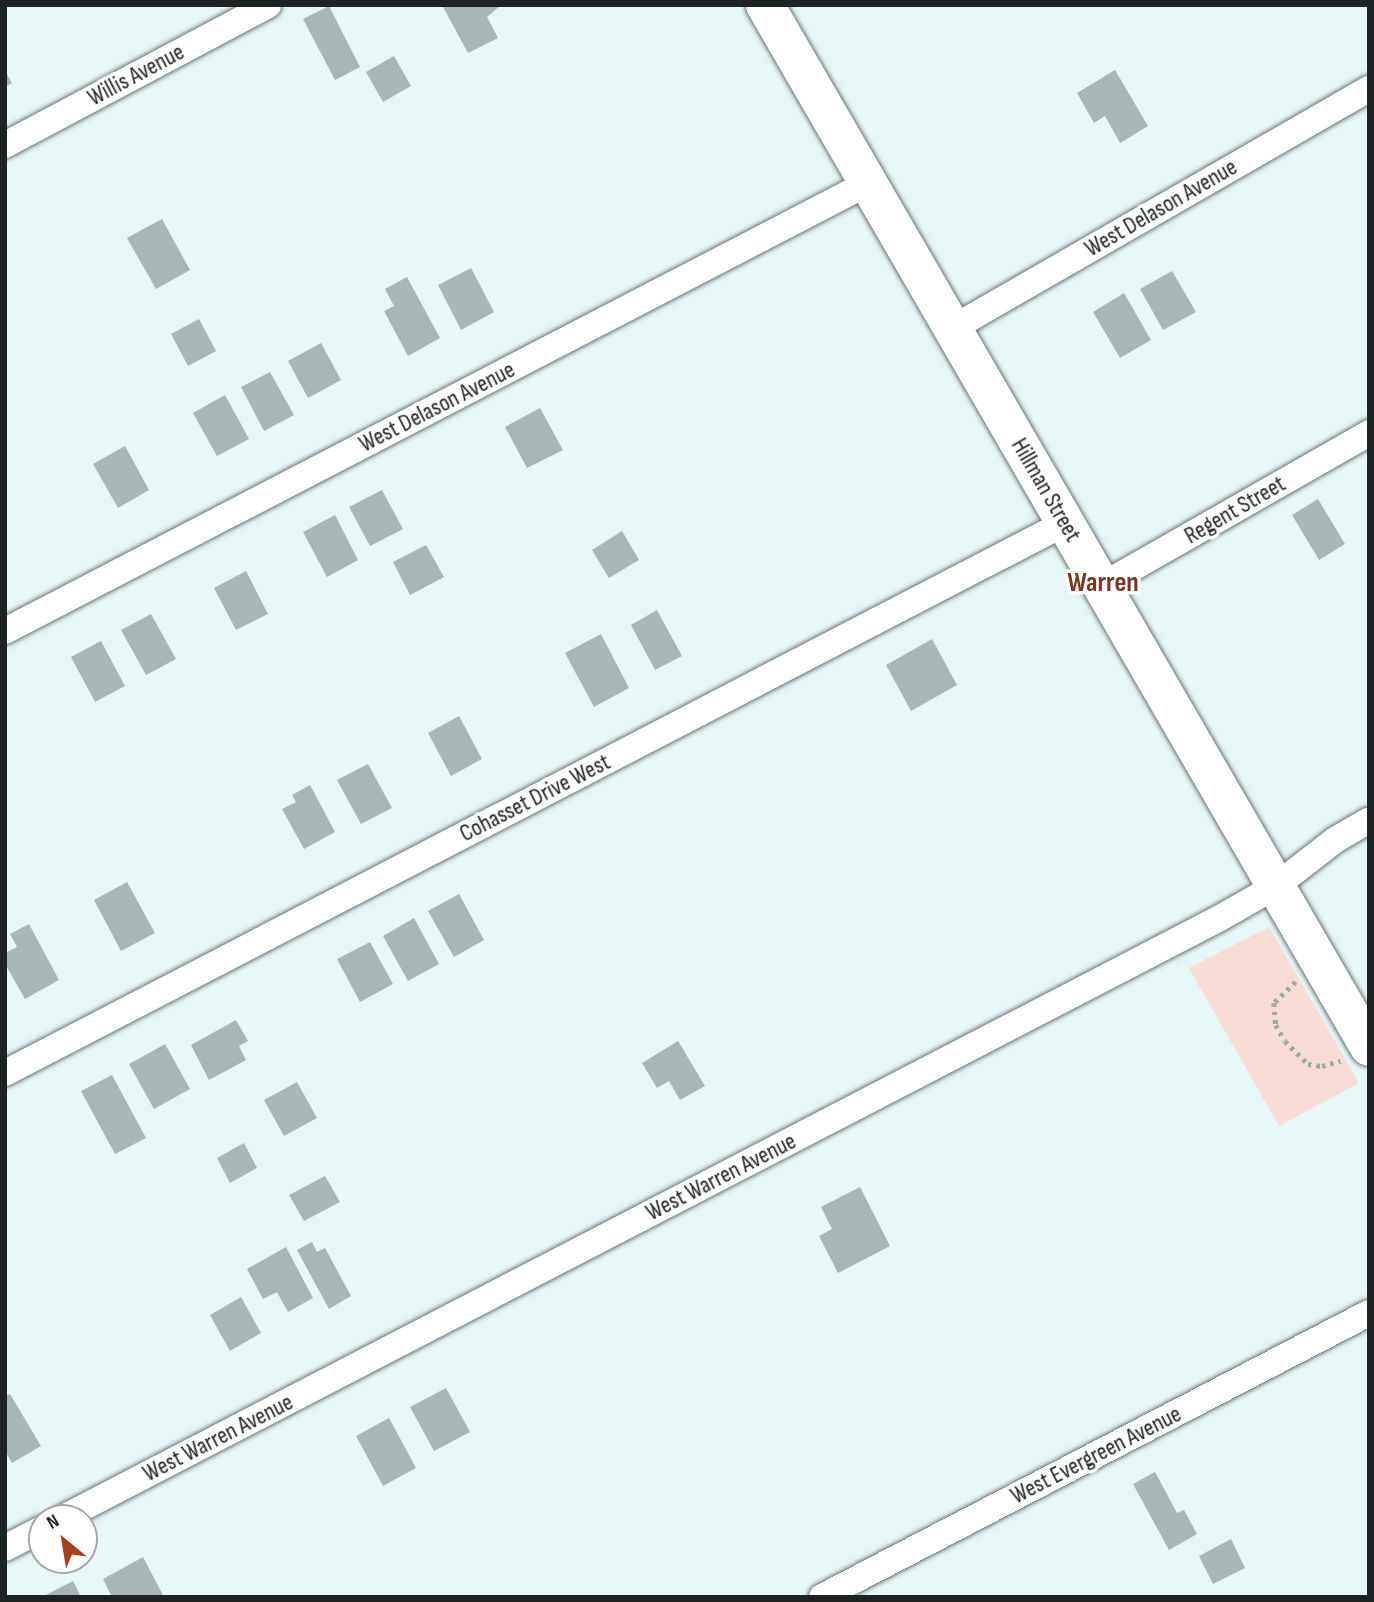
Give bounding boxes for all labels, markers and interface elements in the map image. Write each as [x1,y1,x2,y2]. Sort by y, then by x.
street label: Willis Avenue [83,38,189,112]
street label: West Delason Avenue [1080,153,1242,263]
street label: West Delason Avenue [354,355,520,459]
street label: Hillman Street [1005,433,1087,547]
street label: Regent Street [1179,470,1291,550]
district label: Warren [1067,566,1139,600]
street label: Cohasset Drive West [455,748,615,848]
street label: West Warren Avenue [641,1127,801,1227]
street label: West Warren Avenue [138,1388,298,1488]
street label: West Evergreen Avenue [1006,1400,1186,1510]
north arrow [28,1504,98,1574]
text: N [43,1510,63,1535]

